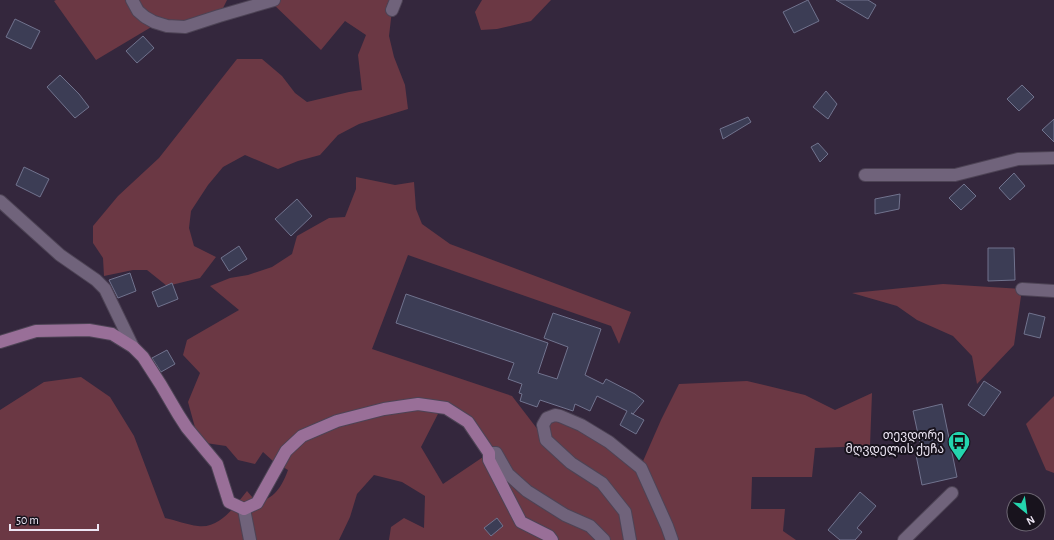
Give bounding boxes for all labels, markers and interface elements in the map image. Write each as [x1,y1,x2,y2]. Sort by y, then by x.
place label: თევდორე მღვდელის ქუჩა [846,429,944,457]
bus stop icon: თევდორე მღვდელის ქუჩა [946,429,972,462]
north arrow [1006,492,1046,532]
scale bar [10,506,98,532]
text: 50 m [16,514,39,526]
text: N [1025,514,1037,527]

